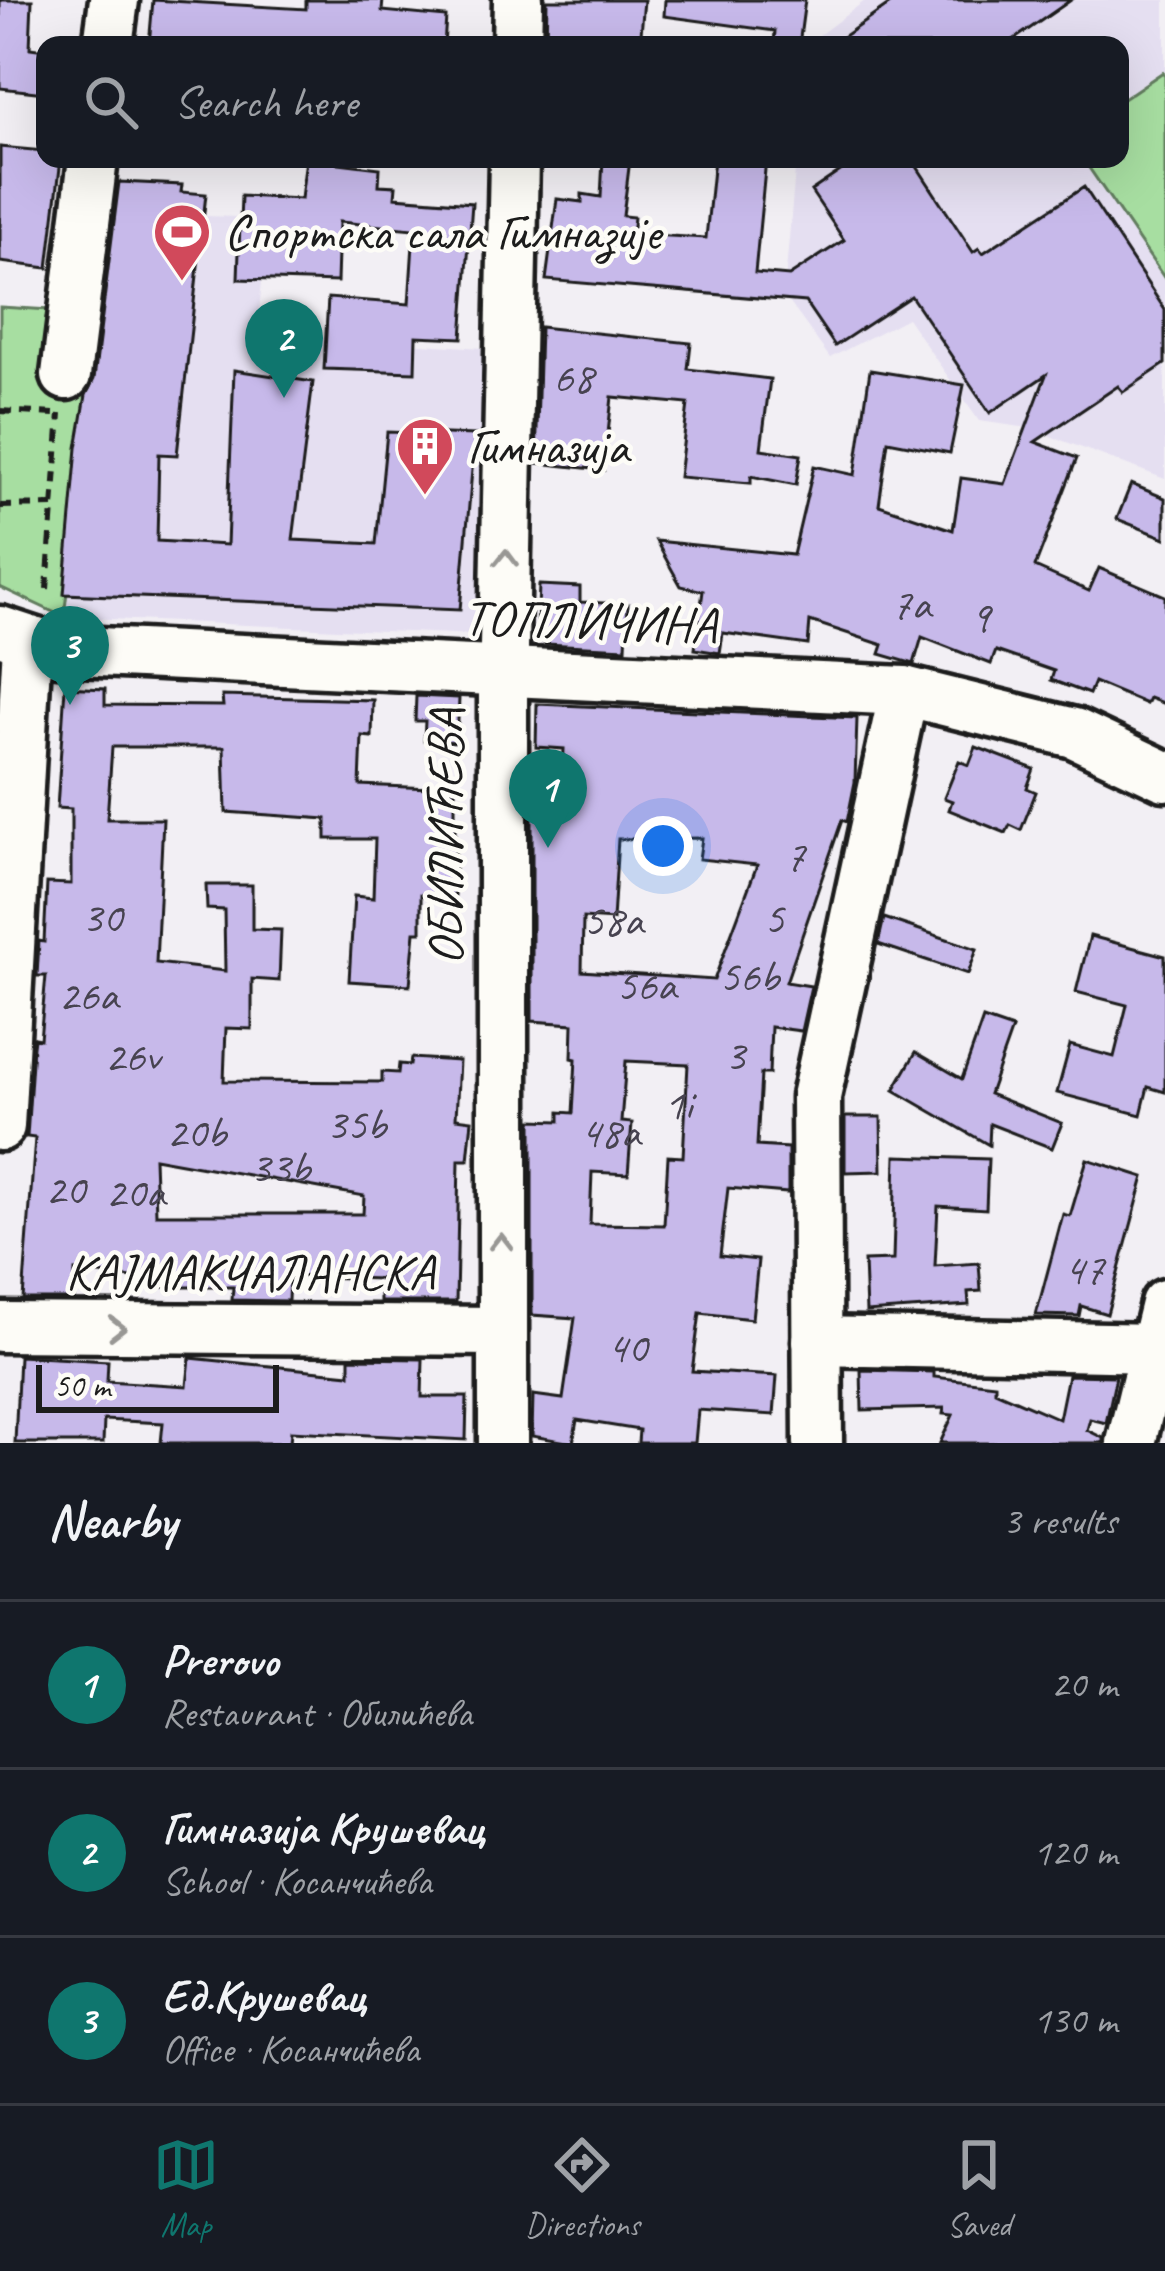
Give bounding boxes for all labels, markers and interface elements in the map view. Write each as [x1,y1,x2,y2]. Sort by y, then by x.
search box [36,36,1129,168]
icon: search [78,69,144,135]
text: Search here [174,74,357,131]
place label: Спортска сала Гимназије [224,200,664,264]
sports icon: Спортска сала Гимназије [151,201,213,283]
pin: 2 [245,299,323,398]
house number: 68 [553,349,597,406]
place label: Гимназија [467,414,632,478]
building icon: Гимназија [394,415,456,497]
one-way arrow [493,548,519,567]
house number: 7a [891,576,934,633]
street label: ТОПЛИЧИНА [463,585,720,657]
house number: 9 [970,589,994,646]
pin: 3 [31,606,109,705]
street label: ОБИЛИЋЕВА [413,708,477,965]
pin: 1 [509,749,587,848]
your location [633,816,693,876]
house number: 7 [785,828,808,885]
house number: 30 [82,889,125,946]
house number: 5 [764,890,787,947]
house number: 58a [583,892,646,949]
house number: 56b [719,948,781,1005]
house number: 56a [616,957,679,1014]
house number: 26a [58,967,121,1024]
house number: 3 [725,1027,748,1084]
house number: 26v [104,1028,164,1085]
house number: 1i [664,1076,697,1133]
house number: 35b [326,1096,388,1153]
house number: 20b [166,1104,228,1161]
house number: 48a [580,1104,643,1161]
house number: 33b [250,1139,312,1196]
house number: 20 [45,1161,88,1218]
house number: 20a [105,1164,168,1221]
one-way arrow [488,1232,514,1250]
street label: КАЈМАКЧАЛАНСКА [66,1240,437,1304]
house number: 47 [1064,1241,1107,1298]
one-way arrow [109,1315,127,1341]
house number: 40 [607,1319,650,1376]
scale bar [36,1359,279,1412]
text: 50 m [54,1365,110,1407]
text: Nearby [48,1489,176,1553]
text: 3 results [1003,1497,1117,1546]
text: Prerovo [162,1632,278,1689]
text: 1 [78,1660,96,1709]
text: 20 m [1051,1660,1117,1709]
text: Restaurant · Обилићева [162,1689,472,1738]
text: Гимназија Крушевац [162,1800,485,1857]
text: 2 [78,1828,96,1877]
text: 120 m [1033,1828,1117,1877]
text: School · Косанчићева [162,1857,432,1906]
text: Ед.Крушевац [162,1968,366,2025]
text: 3 [78,1996,96,2045]
text: 130 m [1033,1996,1117,2045]
text: Office · Косанчићева [162,2025,419,2074]
tab: Map [153,2132,219,2246]
tab: Directions [525,2132,640,2246]
tab: Saved [946,2132,1012,2246]

